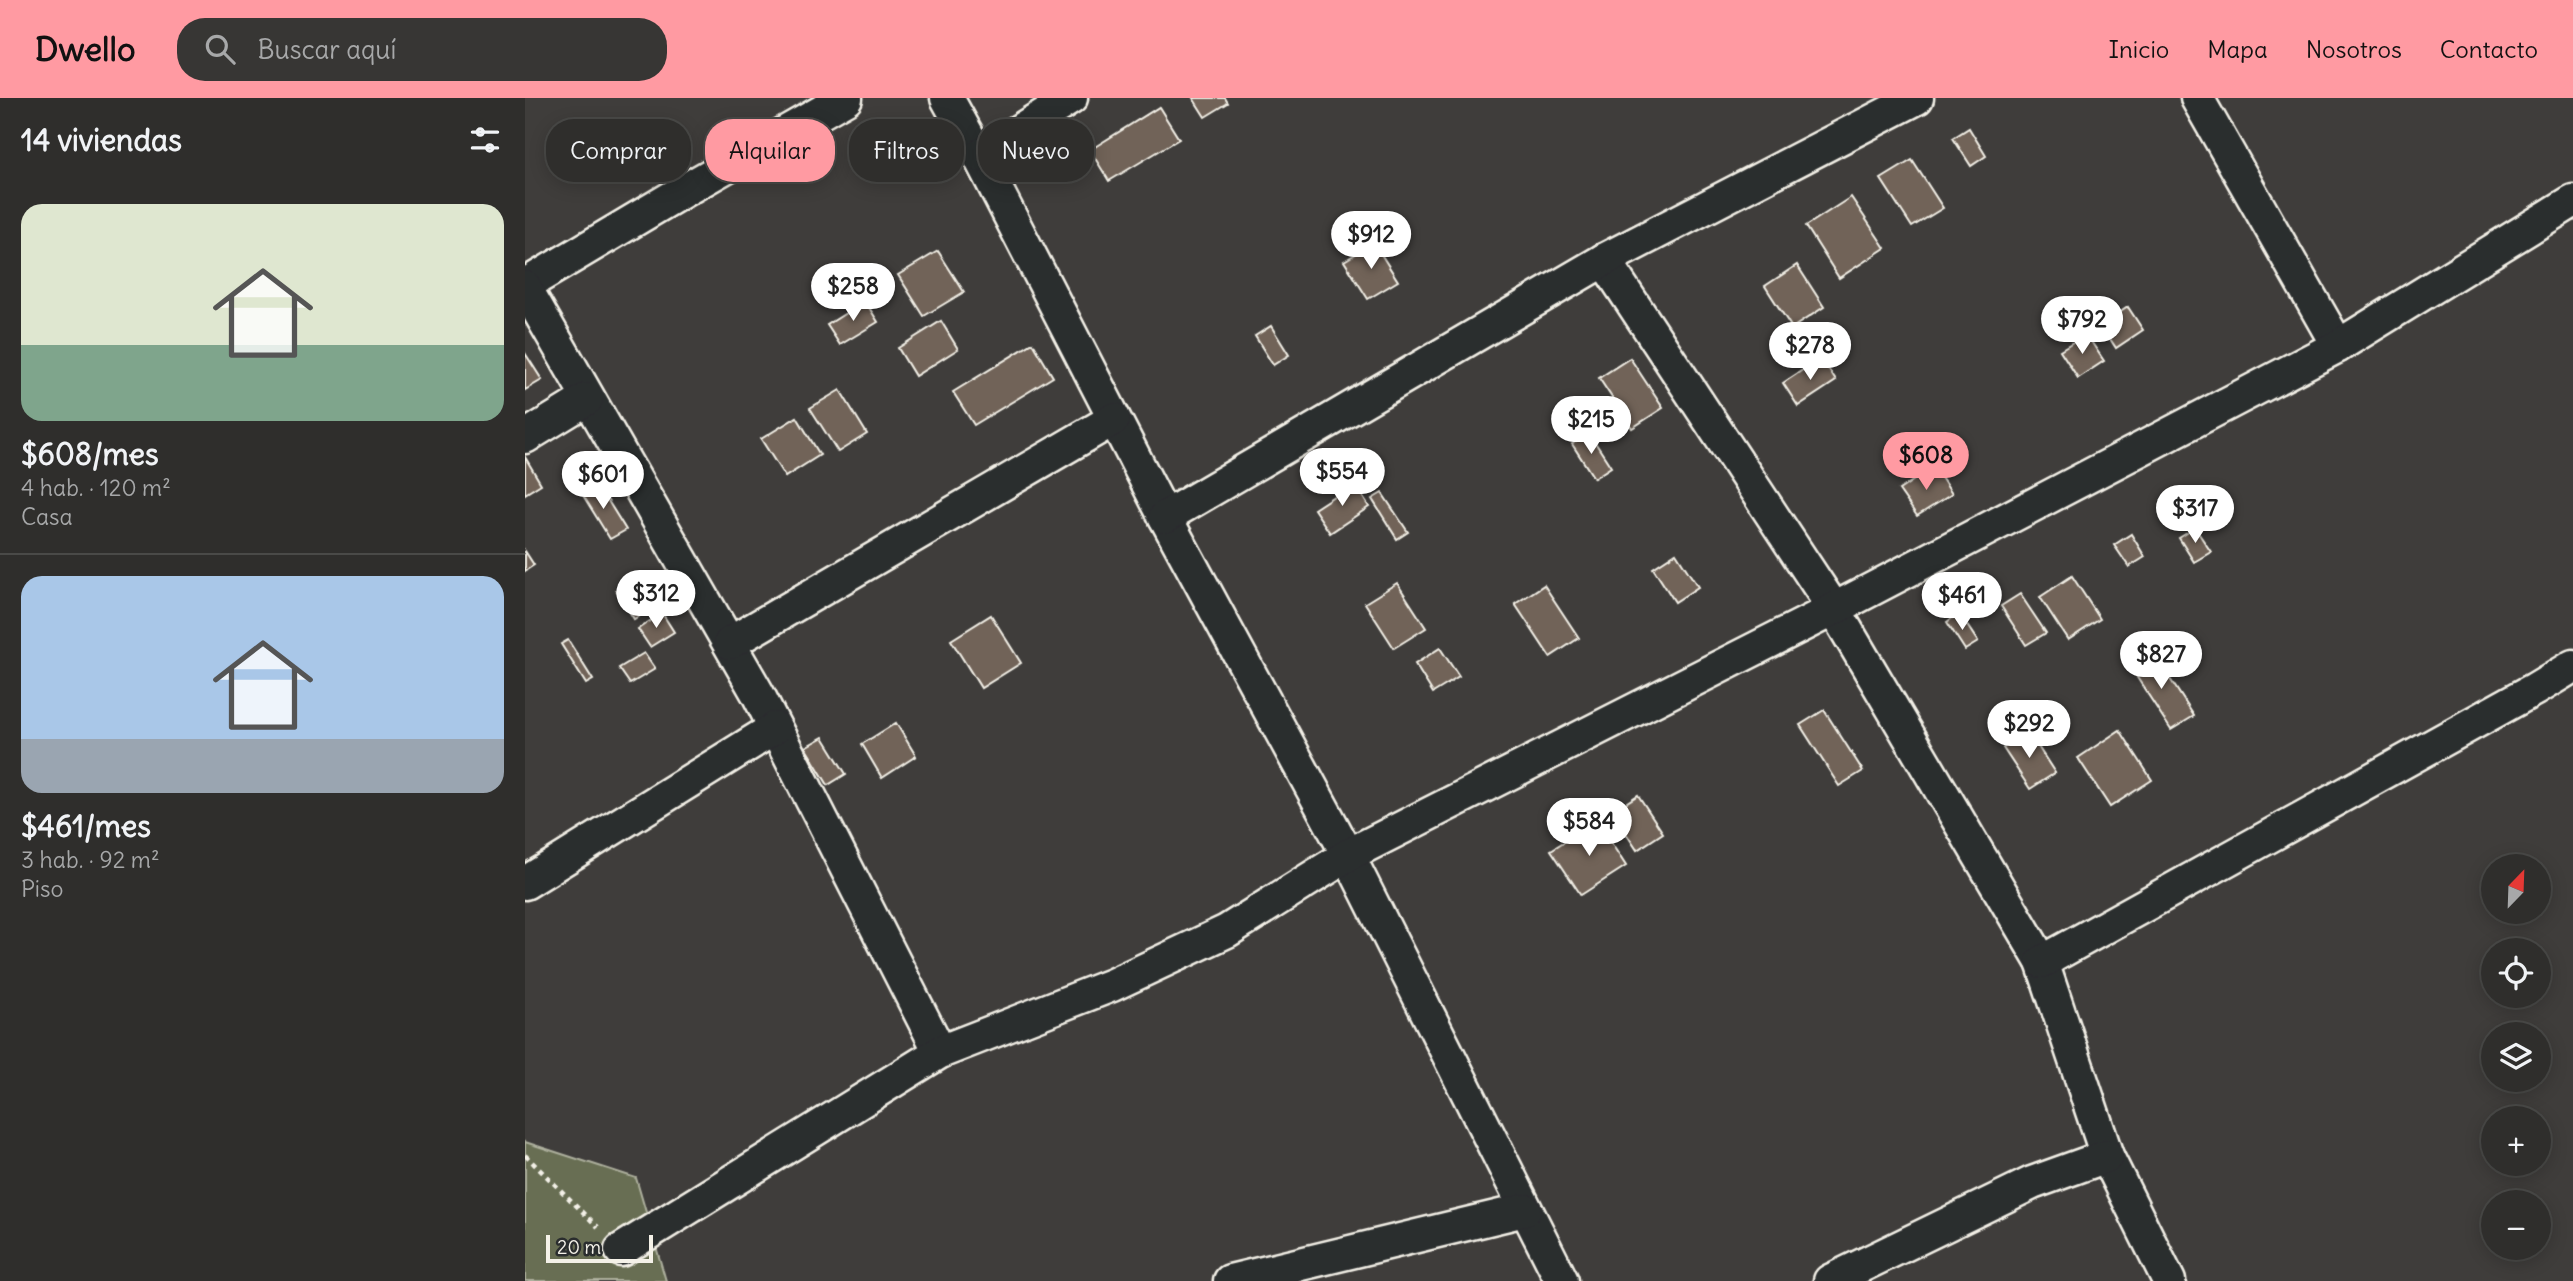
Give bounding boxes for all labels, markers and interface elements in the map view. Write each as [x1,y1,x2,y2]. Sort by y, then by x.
search box [177,18,667,81]
text: Dwello [35,28,135,70]
icon: search [201,30,239,68]
text: Buscar aquí [257,33,396,66]
text: Inicio [2109,34,2169,64]
text: Mapa [2207,34,2268,64]
text: Nosotros [2306,34,2402,64]
text: Contacto [2440,34,2538,64]
chip: Comprar [546,119,691,182]
chip: Alquilar [705,119,835,182]
chip: Filtros [849,119,964,182]
chip: Nuevo [978,119,1094,182]
text: 14 viviendas [21,121,182,159]
icon: filters [466,121,504,159]
pin: $912 [1330,212,1412,271]
text: $912 [1347,219,1395,248]
icon: home [200,250,326,376]
pin: $258 [812,264,894,323]
text: $258 [827,271,879,300]
pin: $792 [2041,296,2123,356]
text: $792 [2057,304,2107,333]
pin: $278 [1769,322,1851,382]
text: $278 [1785,330,1835,359]
pin: $215 [1550,396,1632,456]
text: $215 [1567,404,1615,433]
pin: $608 [1885,432,1967,492]
text: $608/mes [21,435,159,473]
text: $608 [1899,440,1953,469]
pin: $554 [1301,448,1383,508]
pin: $601 [562,452,644,511]
text: $554 [1316,456,1368,485]
text: $601 [578,459,628,488]
text: 4 hab. · 120 m² [21,473,171,502]
pin: $317 [2154,486,2236,545]
text: $317 [2172,493,2218,522]
text: Casa [21,502,73,531]
pin: $312 [615,570,697,630]
pin: $461 [1921,573,2003,632]
text: $312 [632,578,680,607]
text: $461 [1938,580,1986,609]
icon: home [200,622,326,748]
pin: $827 [2120,632,2202,691]
text: $827 [2136,639,2186,668]
pin: $292 [1988,700,2070,760]
text: $292 [2003,708,2055,737]
pin: $584 [1548,798,1630,858]
text: $584 [1563,806,1615,835]
text: $461/mes [21,807,151,845]
text: 3 hab. · 92 m² [21,845,160,874]
north arrow [2481,854,2551,924]
map controls [2481,854,2551,1260]
text: Piso [21,874,63,903]
button: locate [2481,938,2551,1008]
button: layers [2481,1022,2551,1092]
button: + [2481,1106,2551,1176]
button: − [2481,1190,2551,1260]
scale bar [546,1232,653,1264]
text: 20 m [557,1235,601,1259]

